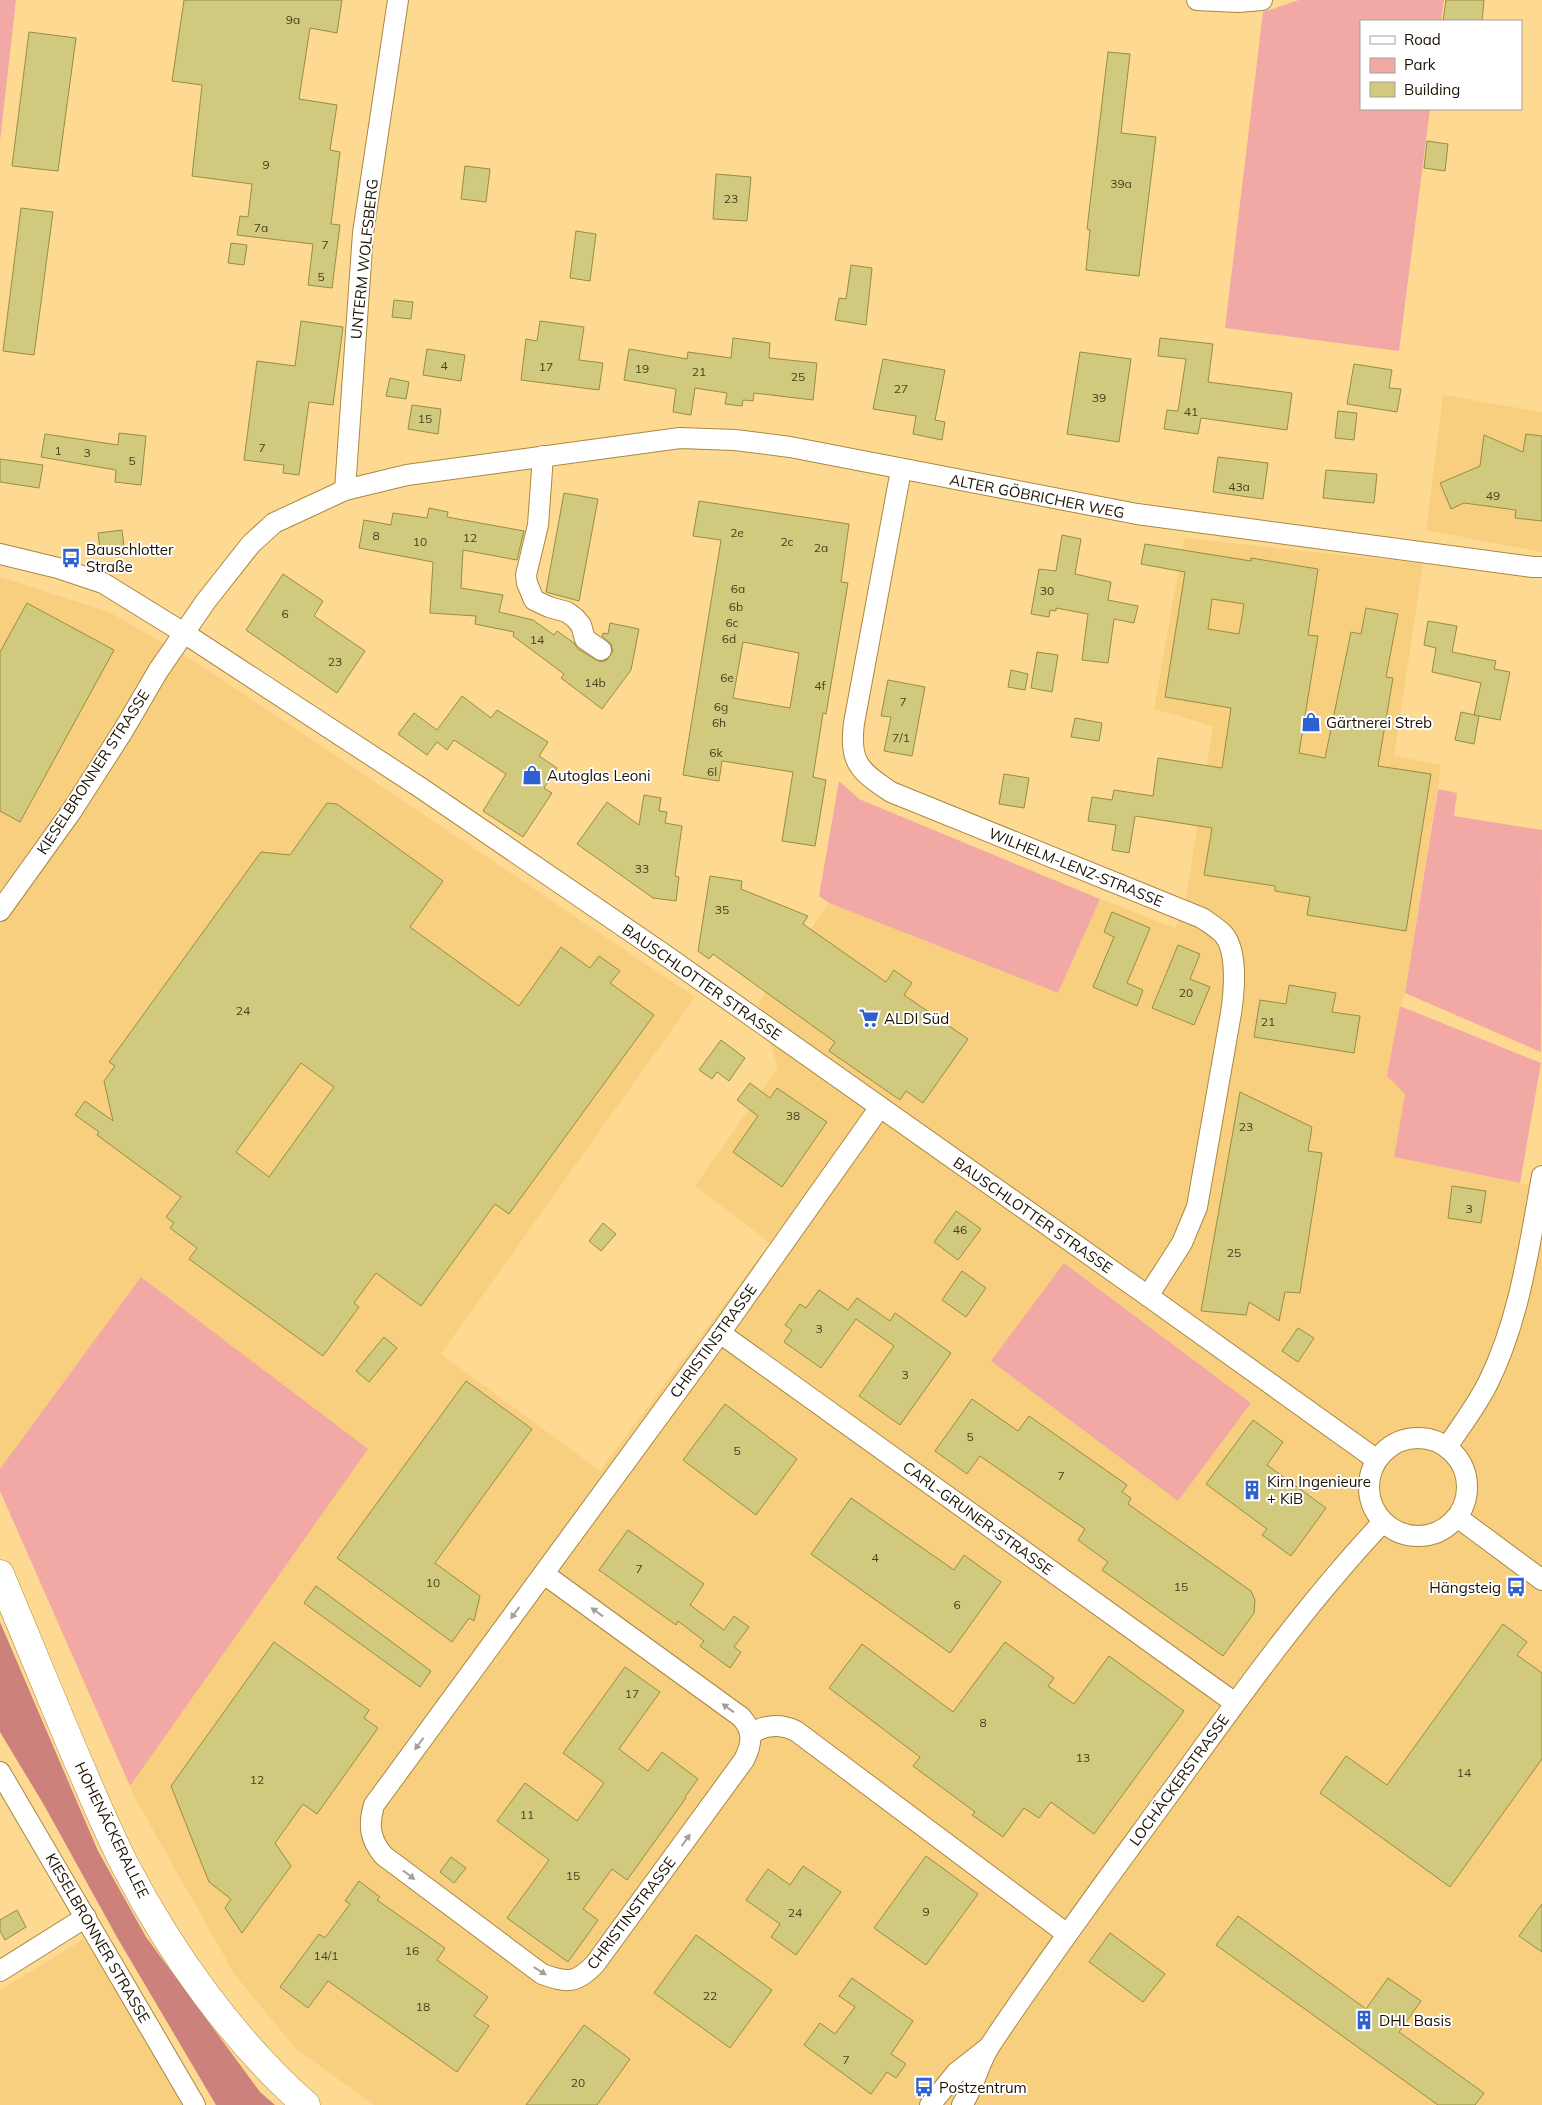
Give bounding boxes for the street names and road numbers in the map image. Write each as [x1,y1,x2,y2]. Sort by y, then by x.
street label: UNTERM WOLFSBERG [346,178,382,340]
street label: ALTER GÖBRICHER WEG [948,470,1126,522]
street label: KIESELBRONNER STRASSE [33,686,154,858]
street label: WILHELM-LENZ-STRASSE [986,823,1166,911]
street label: BAUSCHLOTTER STRASSE [619,920,785,1044]
street label: BAUSCHLOTTER STRASSE [950,1153,1116,1277]
street label: CHRISTINSTRASSE [665,1280,761,1402]
street label: CARL-GRUNER-STRASSE [899,1457,1057,1579]
street label: LOCHÄCKERSTRASSE [1125,1711,1233,1849]
street label: HOHENÄCKERALLEE [71,1759,153,1901]
street label: KIESELBRONNER STRASSE [42,1850,155,2026]
street label: CHRISTINSTRASSE [582,1853,680,1973]

